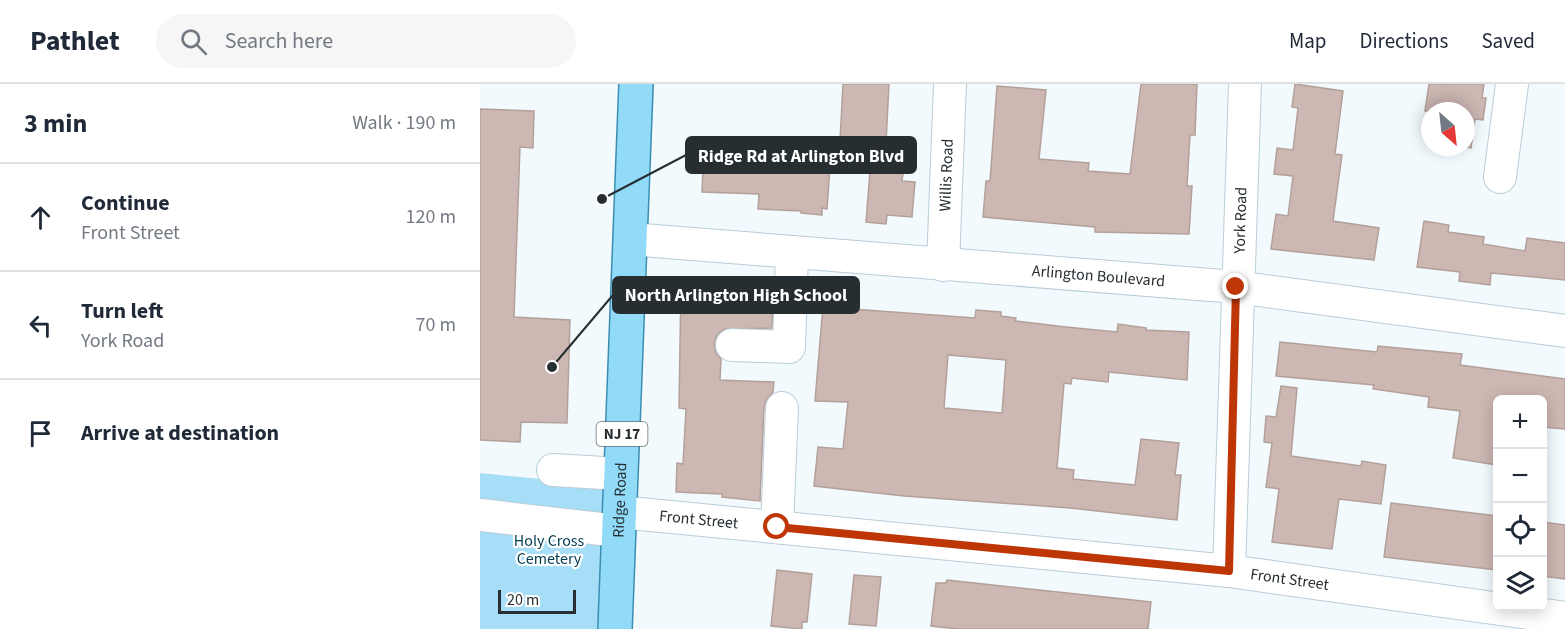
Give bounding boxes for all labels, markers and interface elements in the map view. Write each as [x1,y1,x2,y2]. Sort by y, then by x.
search box [156,14,576,68]
text: Pathlet [30,21,120,61]
icon: search [177,25,210,58]
text: Search here [225,25,333,57]
text: Map [1289,26,1327,56]
text: Directions [1360,26,1448,56]
text: Saved [1481,26,1535,56]
north arrow [1421,102,1475,156]
text: 3 min [24,105,87,142]
text: Walk · 190 m [352,109,456,137]
callout: Ridge Rd at Arlington Blvd [686,137,916,173]
street label: Willis Road [934,138,959,212]
text: Ridge Rd at Arlington Blvd [698,144,904,169]
street label: York Road [1228,186,1253,255]
text: Continue [81,187,170,219]
icon: ahead [24,201,57,234]
text: 120 m [406,203,456,231]
text: Front Street [81,219,180,247]
street label: Arlington Boulevard [1031,260,1166,292]
route end [1222,273,1248,299]
callout: North Arlington High School [613,277,859,313]
text: North Arlington High School [625,283,847,308]
text: Turn left [81,295,163,327]
icon: left [24,309,57,342]
text: 70 m [416,311,456,339]
text: York Road [81,327,164,355]
map controls [1493,395,1547,611]
button: + [1493,395,1547,449]
icon: arrive [24,417,57,450]
text: Arrive at destination [81,417,279,449]
road number: NJ 17 [596,422,648,446]
button: − [1493,449,1547,503]
street label: Ridge Road [608,462,632,538]
button: locate [1493,503,1547,557]
street label: Front Street [658,505,740,535]
route start [763,513,789,539]
park label: Holy Cross Cemetery [514,530,585,570]
button: layers [1493,557,1547,611]
street label: Front Street [1249,563,1331,596]
scale bar [498,587,576,614]
text: 20 m [507,589,539,611]

